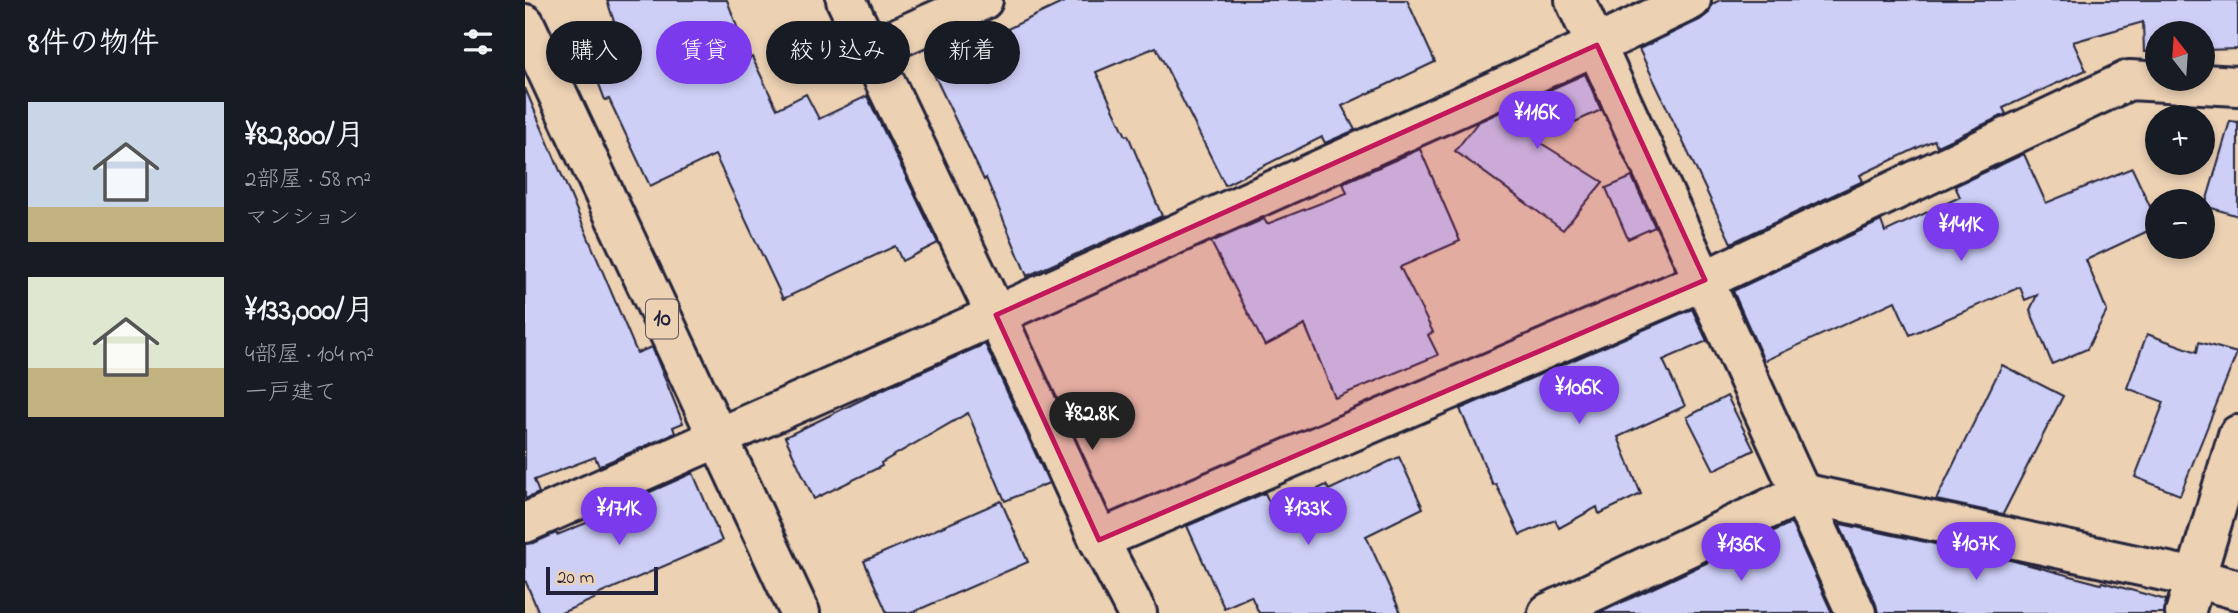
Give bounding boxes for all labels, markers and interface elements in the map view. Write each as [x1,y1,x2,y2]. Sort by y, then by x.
chip: 購入 [546,21,642,84]
chip: 賃貸 [656,21,752,84]
chip: 絞り込み [766,21,910,84]
chip: 新着 [924,21,1020,84]
north arrow [2145,21,2215,91]
map controls [2145,21,2215,259]
text: 8件の物件 [28,23,159,67]
icon: filters [459,23,497,61]
pin: ¥116K [1488,92,1586,151]
text: ¥116K [1515,97,1559,130]
button: + [2145,105,2215,175]
text: ¥82,800/月 [245,115,365,159]
icon: home [84,130,168,214]
text: 2部屋 · 58 m² [245,164,371,197]
button: − [2145,189,2215,259]
text: マンション [245,202,359,235]
pin: ¥141K [1912,204,2010,263]
text: ¥141K [1939,209,1983,242]
text: ¥133,000/月 [245,290,374,334]
road number: 10 [646,300,678,338]
icon: home [84,305,168,389]
text: 4部屋 · 104 m² [245,339,374,372]
pin: ¥106K [1530,366,1628,426]
text: ¥106K [1555,372,1603,405]
text: 一戸建て [245,377,337,410]
pin: ¥82.8K [1035,392,1149,452]
text: ¥82.8K [1065,398,1119,431]
pin: ¥171K [570,488,668,547]
pin: ¥133K [1259,488,1357,547]
text: ¥171K [597,493,641,526]
text: ¥133K [1285,493,1331,526]
pin: ¥107K [1927,522,2025,582]
pin: ¥136K [1692,524,1790,583]
text: ¥107K [1953,528,1999,561]
text: ¥136K [1717,529,1765,562]
scale bar [546,564,658,596]
text: 20 m [557,565,594,592]

